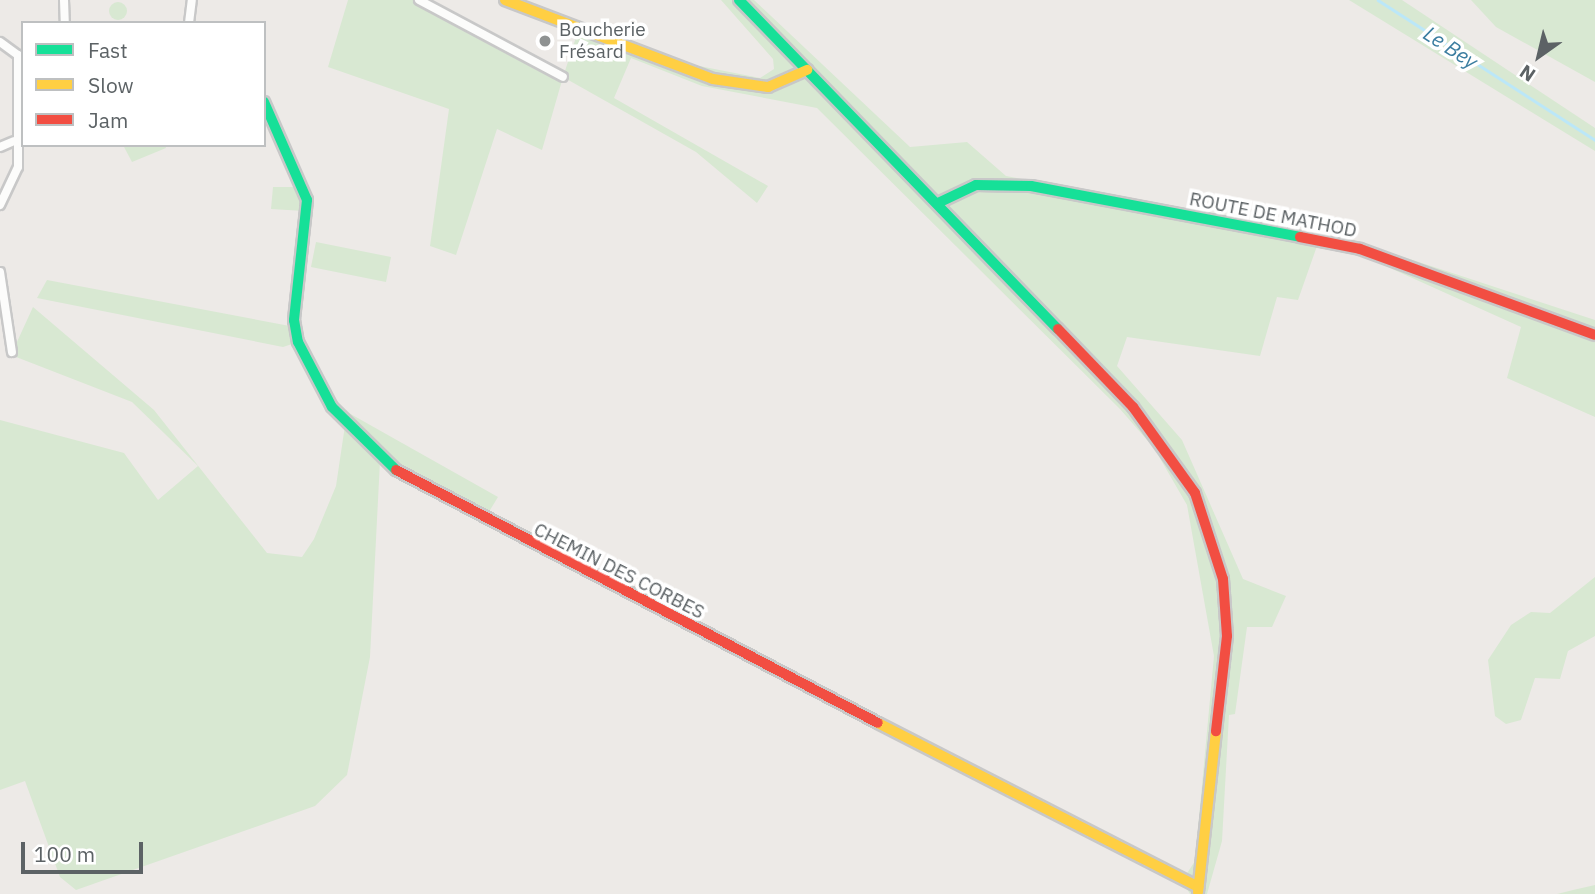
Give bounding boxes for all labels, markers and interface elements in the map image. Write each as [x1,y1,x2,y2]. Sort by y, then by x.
place label: Boucherie Frésard [559,19,646,63]
water label: Le Bey [1419,20,1483,74]
legend [21,21,266,147]
north arrow [1504,21,1574,91]
marker: Boucherie Frésard [537,33,553,49]
text: Fast [88,36,128,64]
text: N [1515,60,1540,87]
text: Slow [88,71,134,99]
text: Jam [88,106,128,134]
street label: ROUTE DE MATHOD [1187,188,1359,242]
street label: CHEMIN DES CORBES [530,518,708,624]
scale bar [24,828,147,872]
text: 100 m [34,840,95,868]

